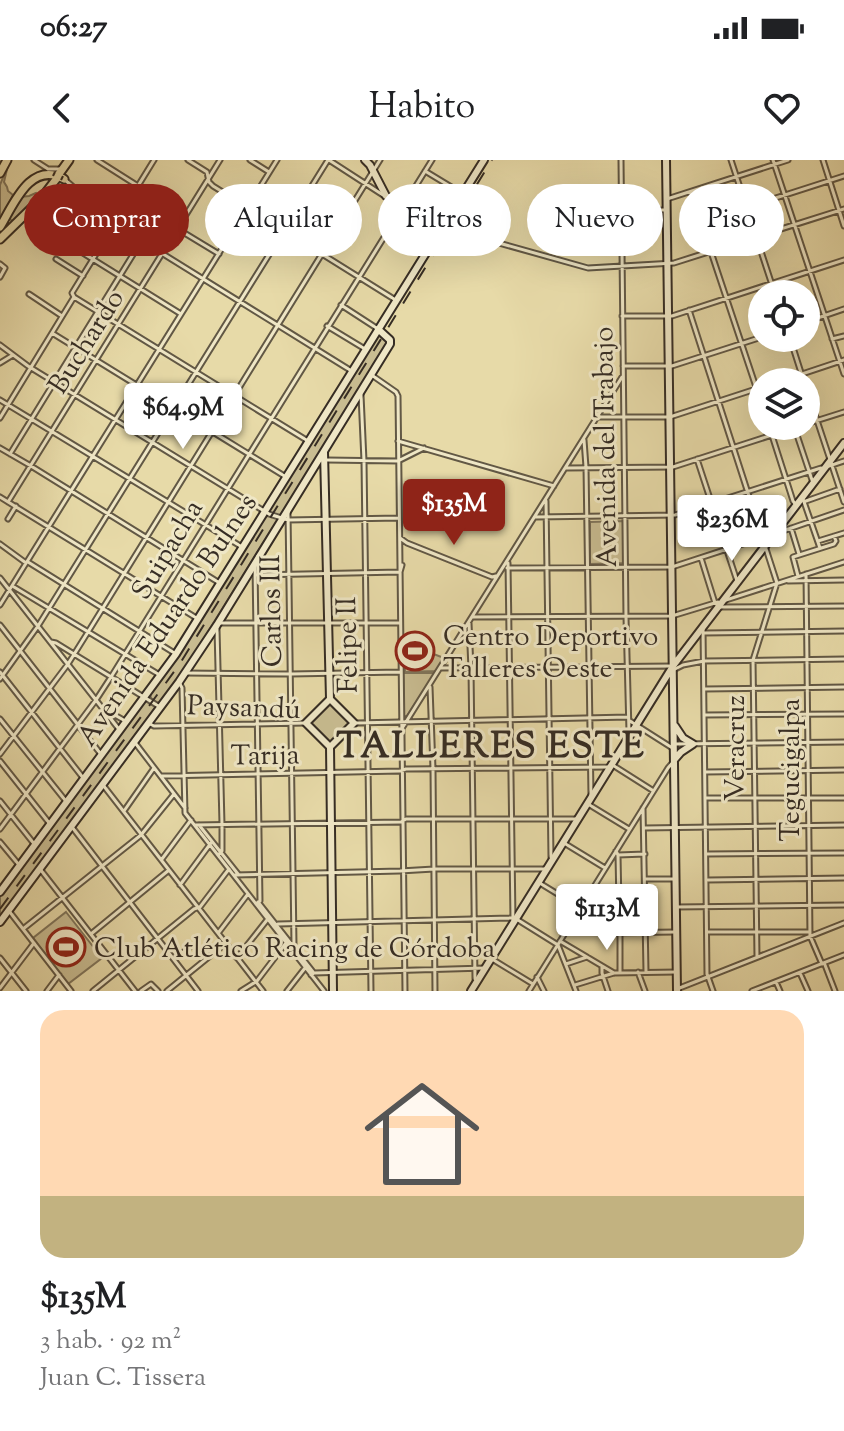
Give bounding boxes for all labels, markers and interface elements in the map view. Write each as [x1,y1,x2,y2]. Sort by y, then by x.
text: 06:27 [40,7,107,50]
text: Habito [369,82,475,134]
icon: back [40,86,84,130]
icon: heart [760,86,804,130]
chip: Comprar [24,184,189,256]
chip: Alquilar [205,184,362,256]
chip: Filtros [378,184,511,256]
chip: Nuevo [527,184,663,256]
chip: Piso [679,184,784,256]
map controls [748,280,820,440]
button: locate [748,280,820,352]
street label: Buchardo [40,283,135,403]
street label: Avenida del Trabajo [585,326,629,568]
button: layers [748,368,820,440]
pin: $64.9M [118,383,248,451]
text: $64.9M [142,390,224,427]
pin: $135M [398,479,510,547]
street label: Avenida Eduardo Bulnes [69,486,268,755]
text: $135M [421,486,487,523]
street label: Suipacha [123,493,214,608]
pin: $236M [676,495,788,563]
text: $236M [695,502,769,539]
street label: Carlos III [252,554,294,667]
street label: Felipe II [328,596,370,694]
place label: Centro Deportivo Talleres Oeste [443,618,658,690]
sports icon: Centro Deportivo Talleres Oeste [394,630,436,672]
street label: Paysandú [186,687,301,731]
street label: Veracruz [717,695,757,801]
street label: Tegucigalpa [772,698,812,842]
district label: TALLERES ESTE [336,722,646,774]
street label: Tarija [230,736,300,778]
pin: $113M [551,884,663,952]
text: $113M [574,891,640,928]
sports icon: Club Atlético Racing de Córdoba [45,926,87,968]
place label: Club Atlético Racing de Córdoba [94,930,495,970]
icon: home [350,1062,494,1206]
text: $135M [40,1274,126,1323]
text: 3 hab. · 92 m² [40,1323,181,1360]
text: Juan C. Tissera [40,1360,206,1397]

